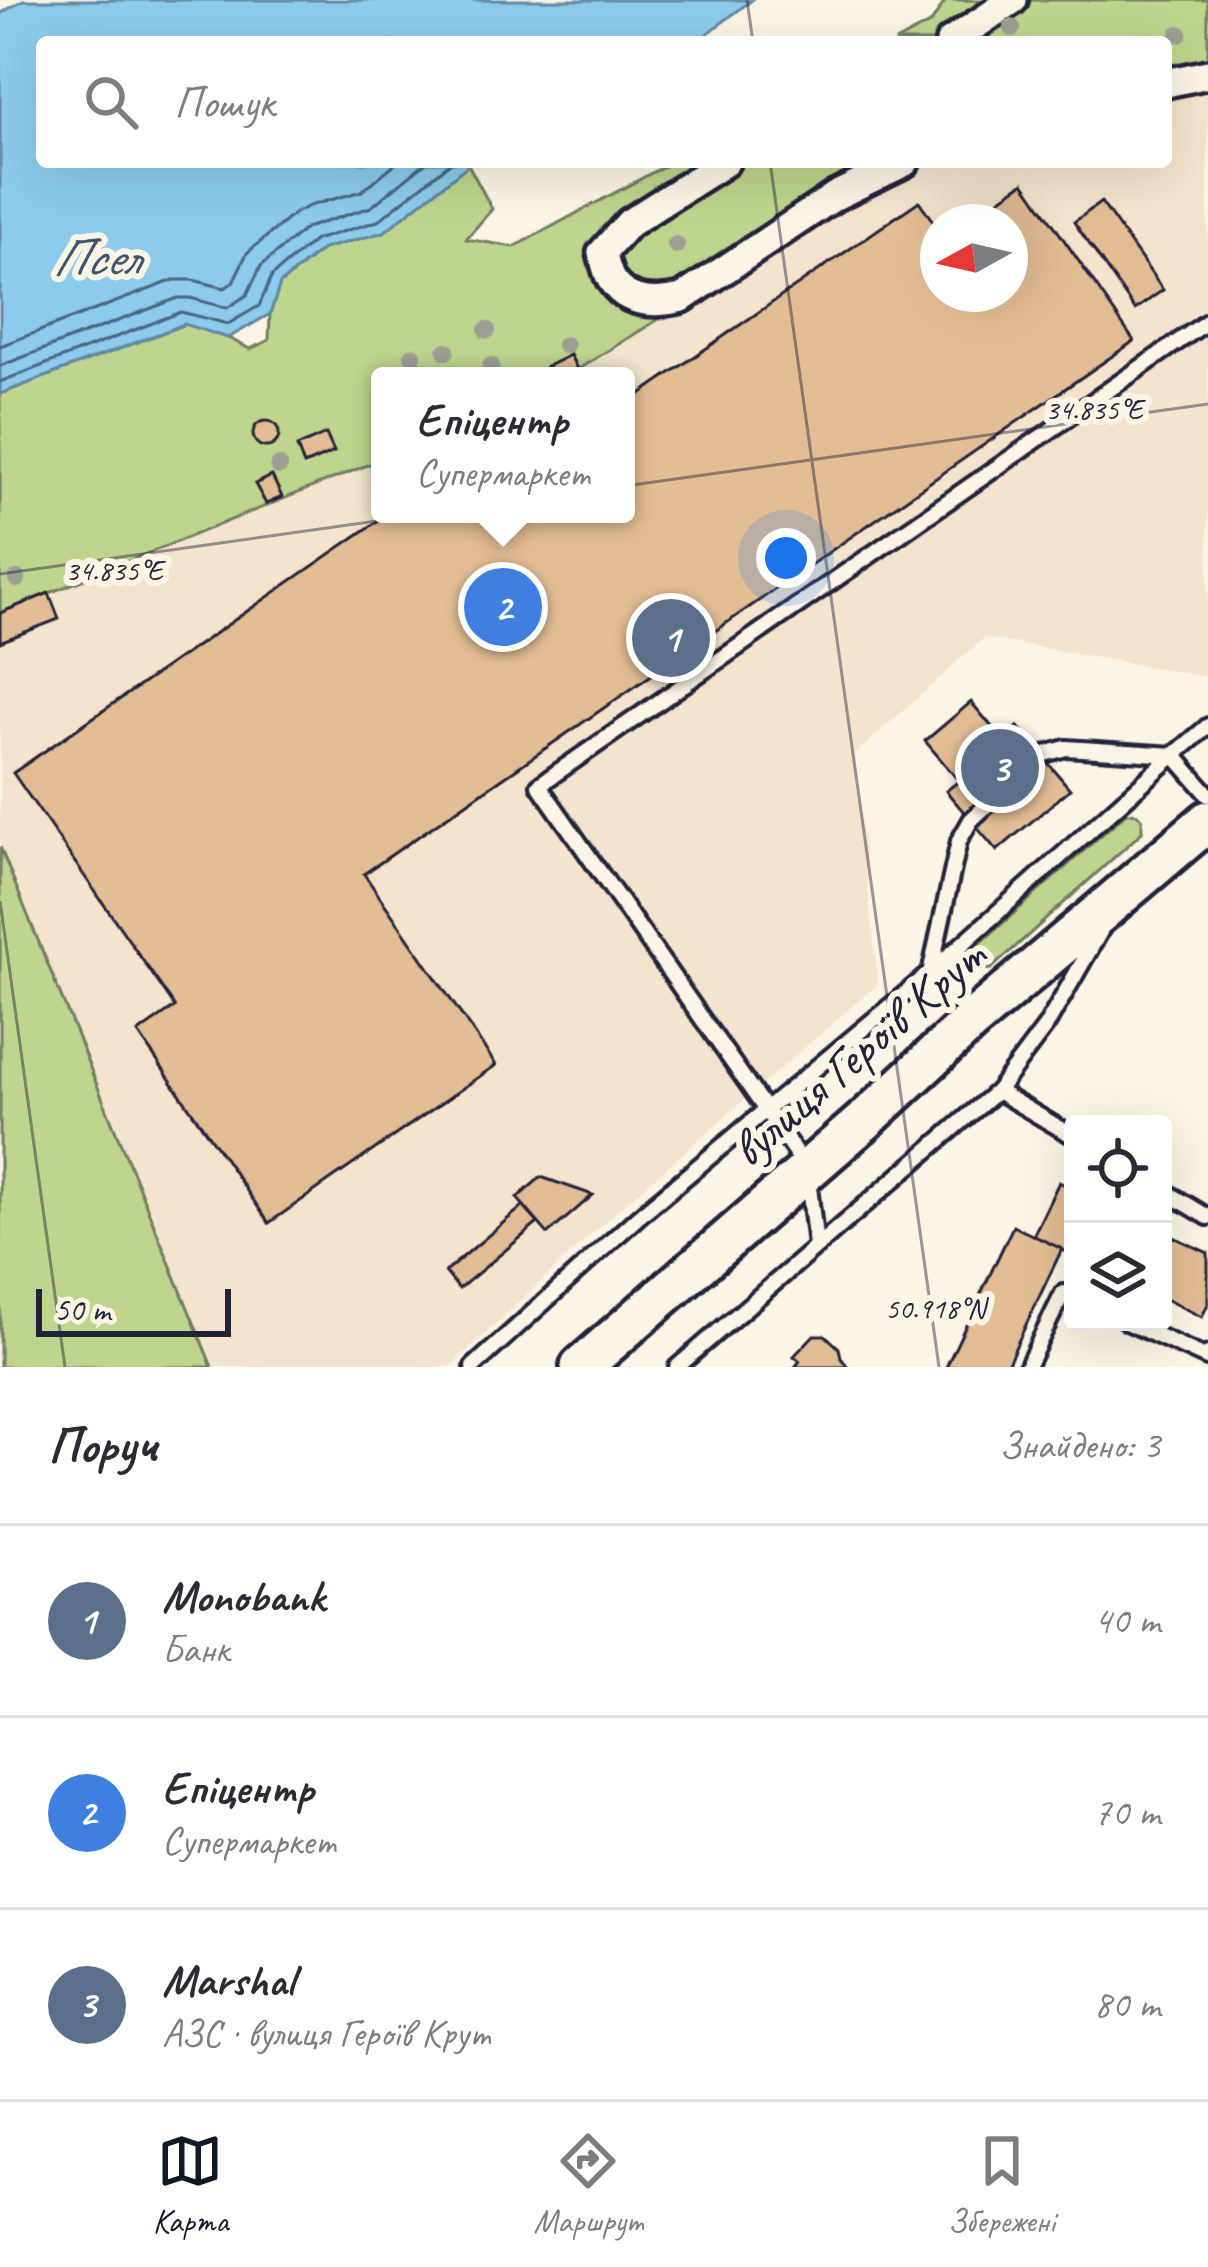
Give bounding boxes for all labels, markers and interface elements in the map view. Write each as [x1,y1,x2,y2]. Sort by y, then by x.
search box [36,36,1172,168]
icon: search [78,69,144,135]
text: Пошук [174,74,274,131]
north arrow [920,204,1028,312]
water label: Псел [52,223,145,291]
popup [371,367,635,523]
text: 34.835°E [1045,390,1147,428]
text: Епіцентр [416,392,567,449]
text: Супермаркет [416,449,590,498]
your location [756,528,816,588]
text: 34.835°E [65,551,167,589]
pin: 2 [464,562,542,652]
pin: 1 [632,593,710,683]
pin: 3 [961,723,1039,813]
street label: вулиця Героїв Крут [717,922,1000,1181]
map controls [1064,1115,1172,1331]
button: locate [1064,1115,1172,1223]
button: layers [1064,1223,1172,1331]
scale bar [36,1283,231,1336]
text: 50 m [54,1289,110,1331]
text: 50.918°N [885,1289,990,1327]
text: Поруч [48,1413,157,1477]
text: Знайдено: 3 [999,1421,1160,1470]
text: Monobank [162,1568,324,1625]
text: 1 [78,1596,96,1645]
text: 40 m [1094,1596,1160,1645]
text: Банк [162,1625,229,1674]
text: Епіцентр [162,1760,313,1817]
text: 2 [78,1788,96,1837]
text: 70 m [1094,1788,1160,1837]
text: Супермаркет [162,1817,336,1866]
text: Marshal [162,1952,294,2009]
text: 3 [78,1980,96,2029]
text: 80 m [1094,1980,1160,2029]
text: АЗС · вулиця Героїв Крут [162,2009,491,2058]
tab: Карта [153,2128,228,2242]
tab: Маршрут [534,2128,642,2242]
tab: Збережені [948,2128,1055,2242]

